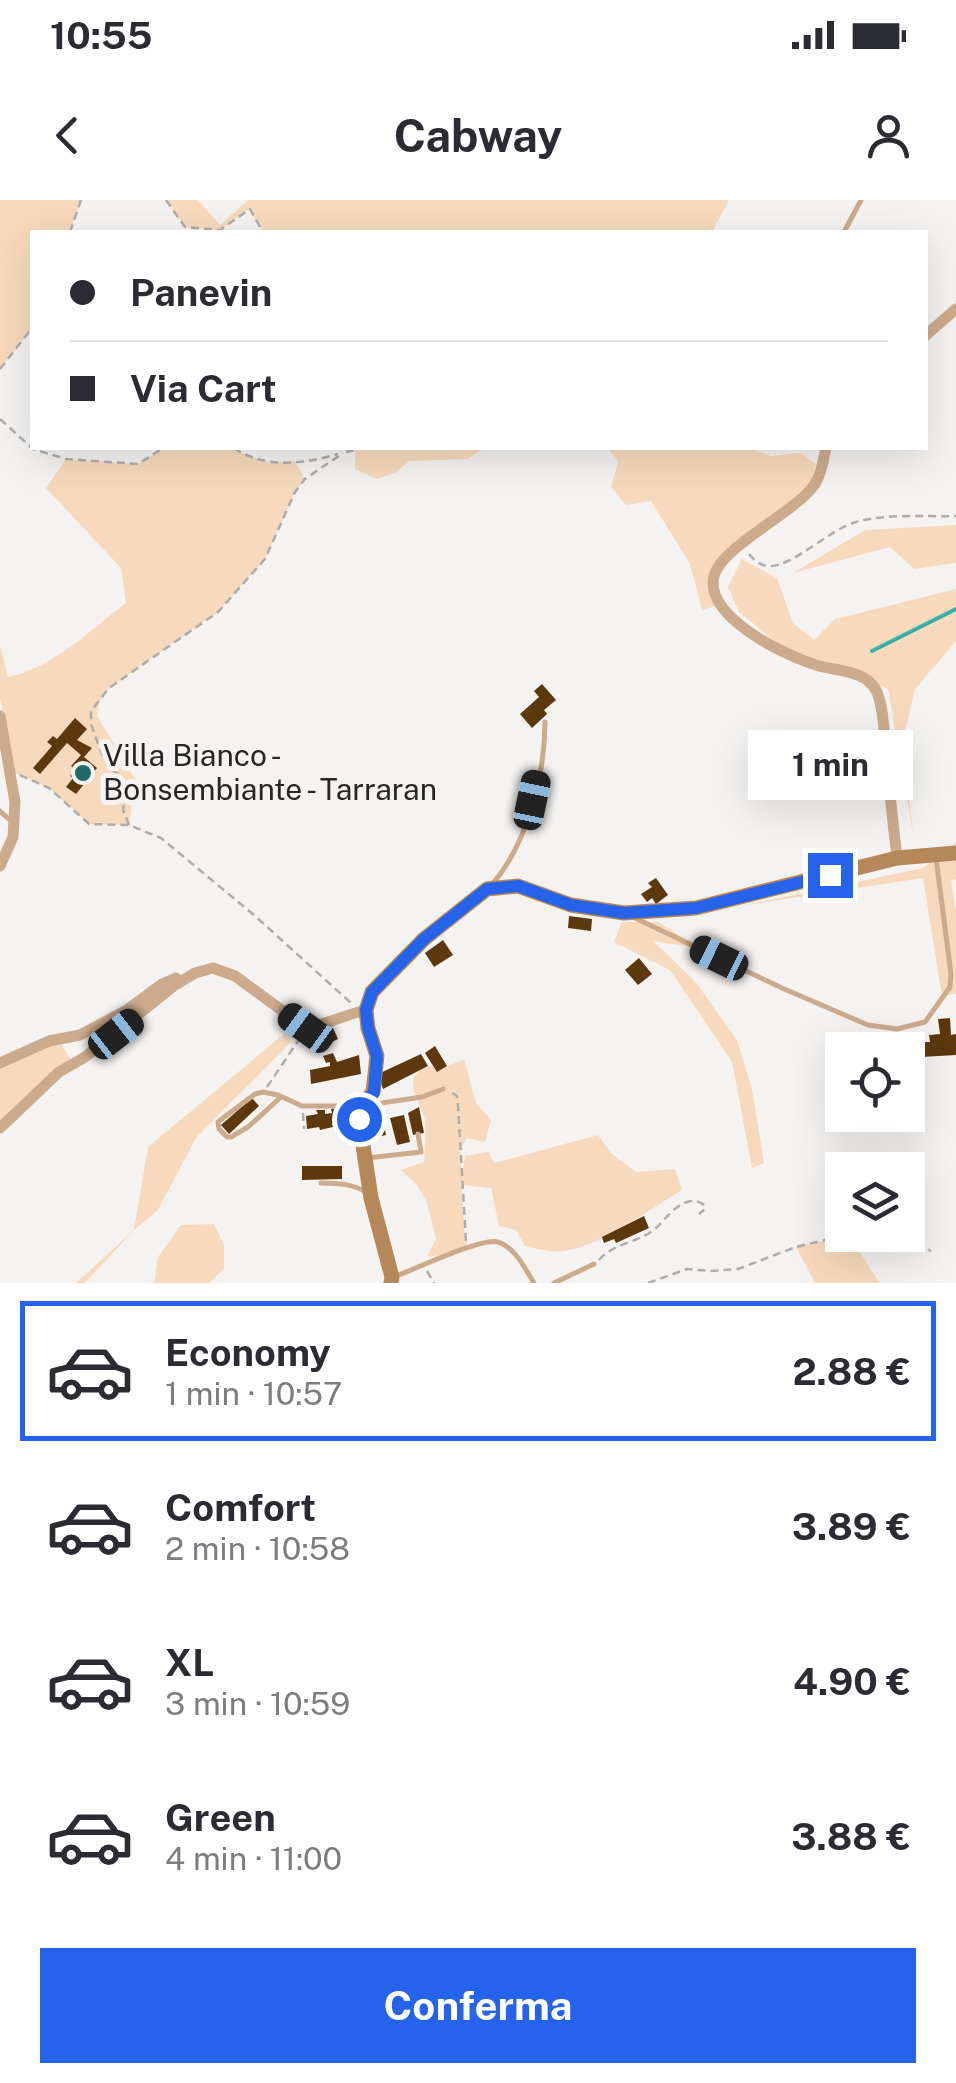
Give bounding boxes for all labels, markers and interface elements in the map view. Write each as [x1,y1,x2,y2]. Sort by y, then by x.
text: 10:55 [50,13,152,58]
icon: back [40,108,95,163]
icon: person [861,108,916,163]
text: Cabway [394,109,562,162]
text: Panevin [130,270,272,315]
text: Via Cart [130,366,277,411]
callout: 1 min [748,730,912,800]
place label: Villa Bianco - Bonsembiante - Tarraran [103,737,437,807]
text: 1 min [792,746,869,783]
marker: Villa Bianco - Bonsembiante - Tarraran [72,762,94,784]
car [511,768,553,832]
route end [808,853,853,898]
car [685,931,753,985]
car [273,998,339,1058]
car [83,1004,149,1064]
map controls [825,1032,925,1252]
button: locate [825,1032,925,1132]
route start [337,1097,382,1142]
button: layers [825,1152,925,1252]
icon: car [45,1326,135,1416]
text: Economy [165,1330,331,1375]
text: 2.88 € [792,1349,911,1394]
text: 1 min · 10:57 [165,1375,342,1412]
icon: car [45,1481,135,1571]
text: Comfort [165,1485,316,1530]
text: 3.89 € [792,1504,911,1549]
text: 2 min · 10:58 [165,1530,350,1567]
icon: car [45,1636,135,1726]
text: XL [165,1640,214,1685]
text: 4.90 € [793,1659,911,1704]
text: 3 min · 10:59 [165,1685,350,1722]
icon: car [45,1791,135,1881]
text: Green [165,1795,276,1840]
text: 3.88 € [791,1814,911,1859]
text: 4 min · 11:00 [165,1840,342,1877]
button: Conferma [40,1948,916,2063]

